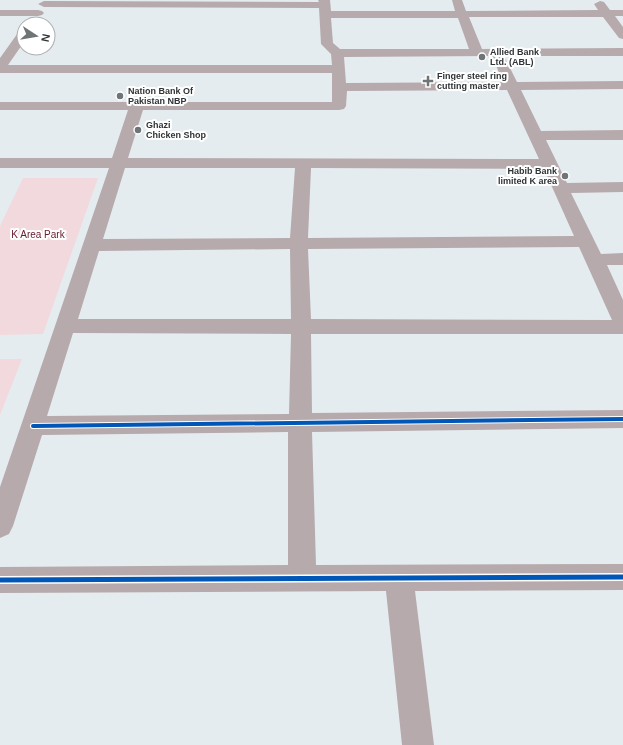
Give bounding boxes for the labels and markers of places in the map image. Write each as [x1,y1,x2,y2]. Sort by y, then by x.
place label: Allied Bank Ltd. (ABL) [490,47,540,67]
marker: Allied Bank Ltd. (ABL) [477,52,487,62]
place label: Finger steel ring cutting master [437,71,507,91]
marker: Finger steel ring cutting master [422,75,434,87]
place label: Nation Bank Of Pakistan NBP [128,86,194,106]
marker: Nation Bank Of Pakistan NBP [115,91,125,101]
place label: Ghazi Chicken Shop [146,120,207,140]
marker: Ghazi Chicken Shop [133,125,143,135]
place label: Habib Bank limited K area [498,166,558,186]
marker: Habib Bank limited K area [560,171,570,181]

